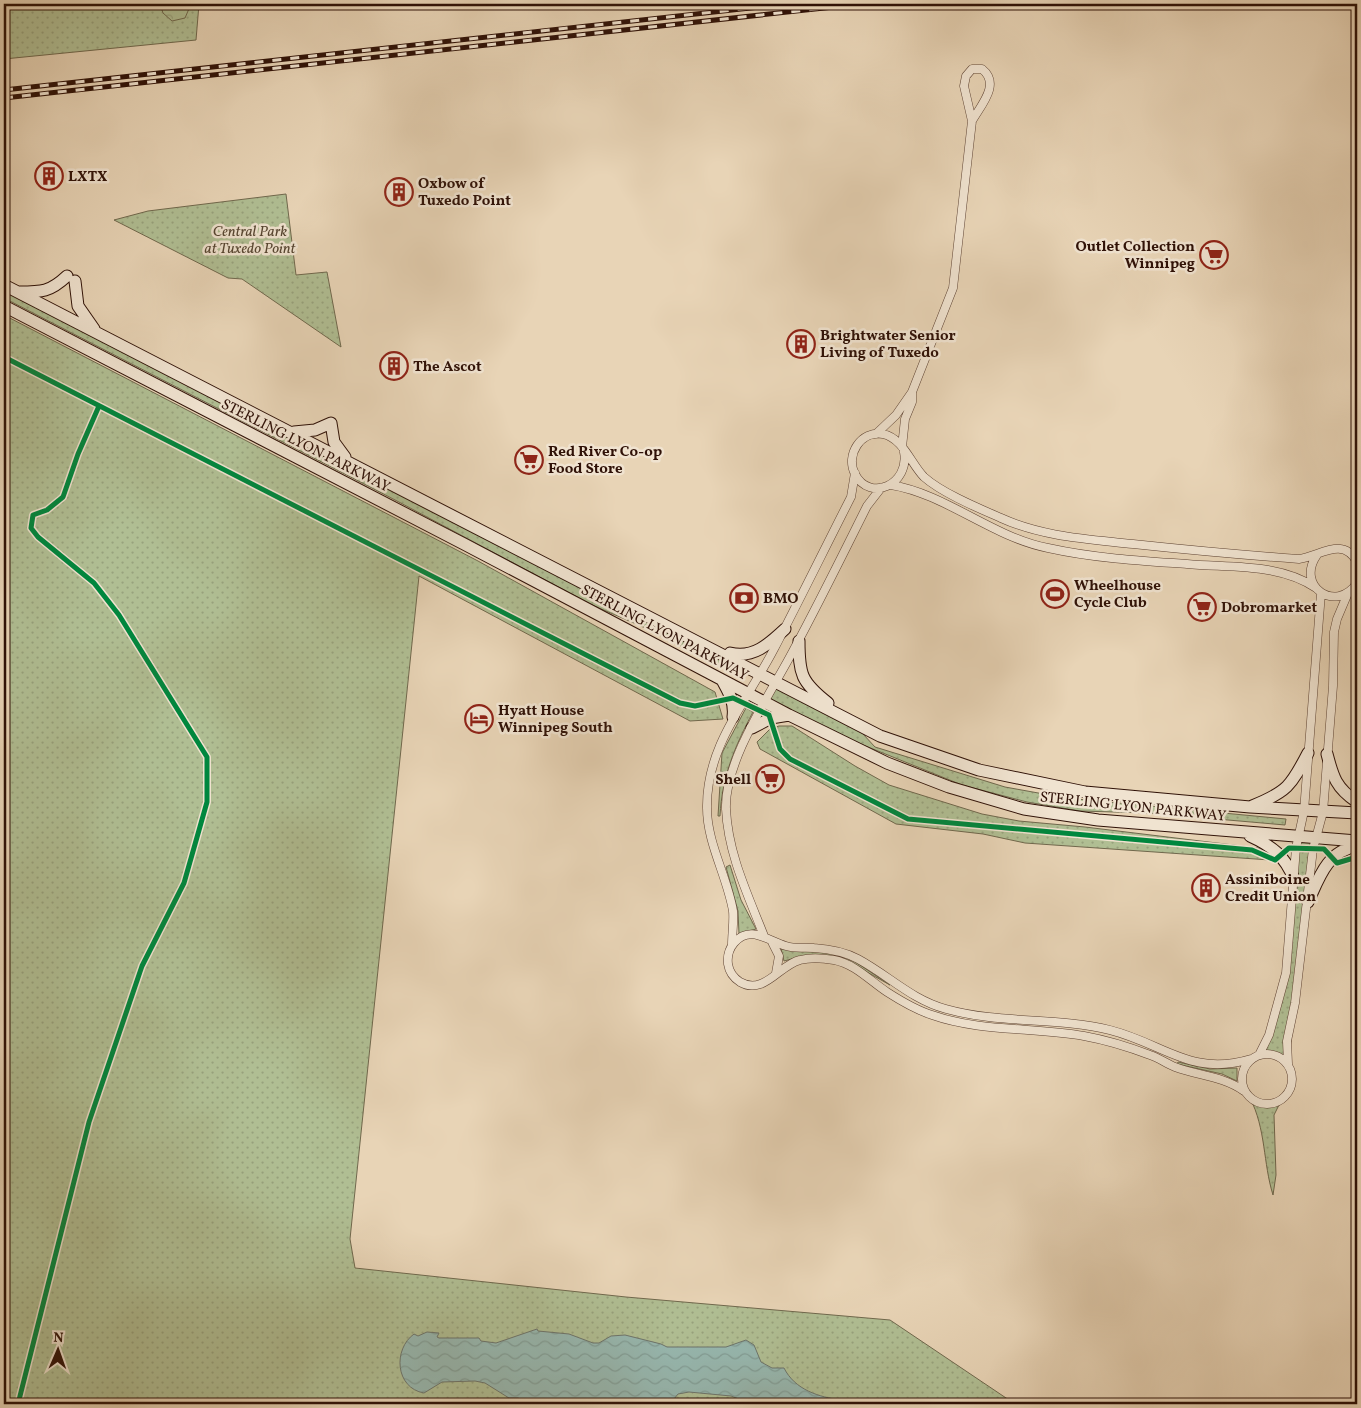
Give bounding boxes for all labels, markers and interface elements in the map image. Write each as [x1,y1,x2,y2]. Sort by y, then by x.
building icon: LXTX [34,161,64,191]
place label: LXTX [68,167,108,188]
place label: Oxbow of Tuxedo Point [418,174,511,212]
building icon: Oxbow of Tuxedo Point [384,177,414,207]
park label: Central Park at Tuxedo Point [205,222,297,260]
place label: Outlet Collection Winnipeg [1076,237,1195,275]
supermarket icon: Outlet Collection Winnipeg [1199,240,1229,270]
place label: Brightwater Senior Living of Tuxedo [820,326,956,364]
building icon: Brightwater Senior Living of Tuxedo [786,329,816,359]
building icon: The Ascot [379,351,409,381]
place label: The Ascot [413,357,482,378]
street label: STERLING LYON PARKWAY [217,394,394,498]
place label: Red River Co-op Food Store [548,442,662,480]
supermarket icon: Red River Co-op Food Store [514,445,544,475]
place label: Wheelhouse Cycle Club [1074,576,1161,614]
sports icon: Wheelhouse Cycle Club [1040,579,1070,609]
street label: STERLING LYON PARKWAY [577,580,752,687]
bank icon: BMO [729,583,759,613]
place label: BMO [763,589,799,610]
supermarket icon: Dobromarket [1187,592,1217,622]
place label: Dobromarket [1221,598,1317,619]
place label: Hyatt House Winnipeg South [498,701,613,739]
hotel icon: Hyatt House Winnipeg South [464,704,494,734]
supermarket icon: Shell [755,764,785,794]
place label: Shell [715,770,751,791]
street label: STERLING LYON PARKWAY [1039,787,1228,828]
place label: Assiniboine Credit Union [1225,870,1316,908]
building icon: Assiniboine Credit Union [1191,873,1221,903]
north arrow [32,1326,82,1376]
text: N [53,1329,64,1348]

